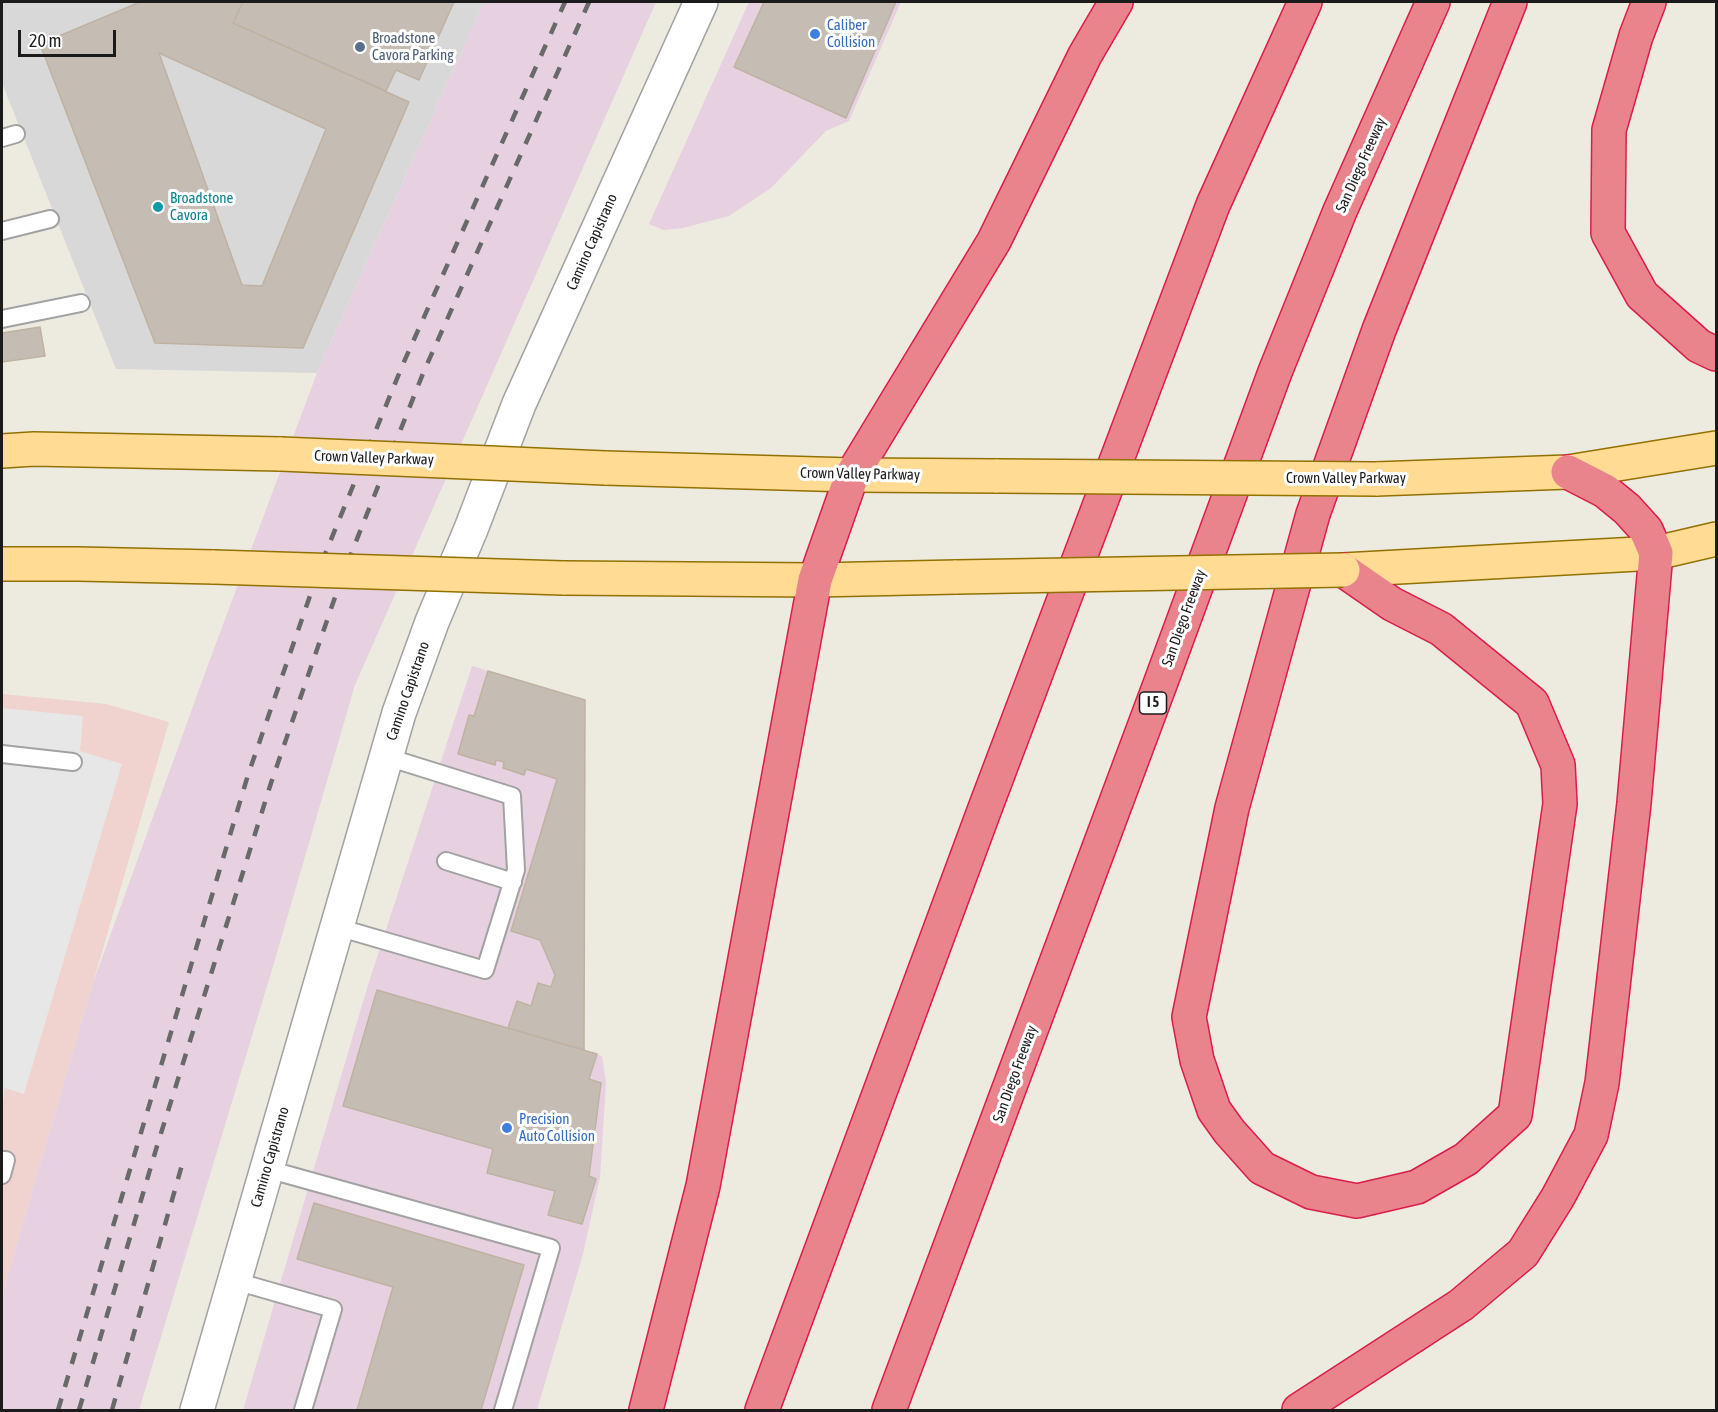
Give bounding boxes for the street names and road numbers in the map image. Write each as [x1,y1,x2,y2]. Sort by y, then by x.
street label: San Diego Freeway [1332,115,1390,215]
street label: Camino Capistrano [563,191,621,293]
street label: Crown Valley Parkway [314,447,434,469]
street label: Crown Valley Parkway [800,464,920,484]
street label: Crown Valley Parkway [1286,469,1406,487]
street label: San Diego Freeway [1158,567,1210,669]
street label: Camino Capistrano [383,639,433,743]
road number: I 5 [1140,692,1166,714]
street label: San Diego Freeway [989,1023,1041,1125]
street label: Camino Capistrano [247,1105,293,1209]

